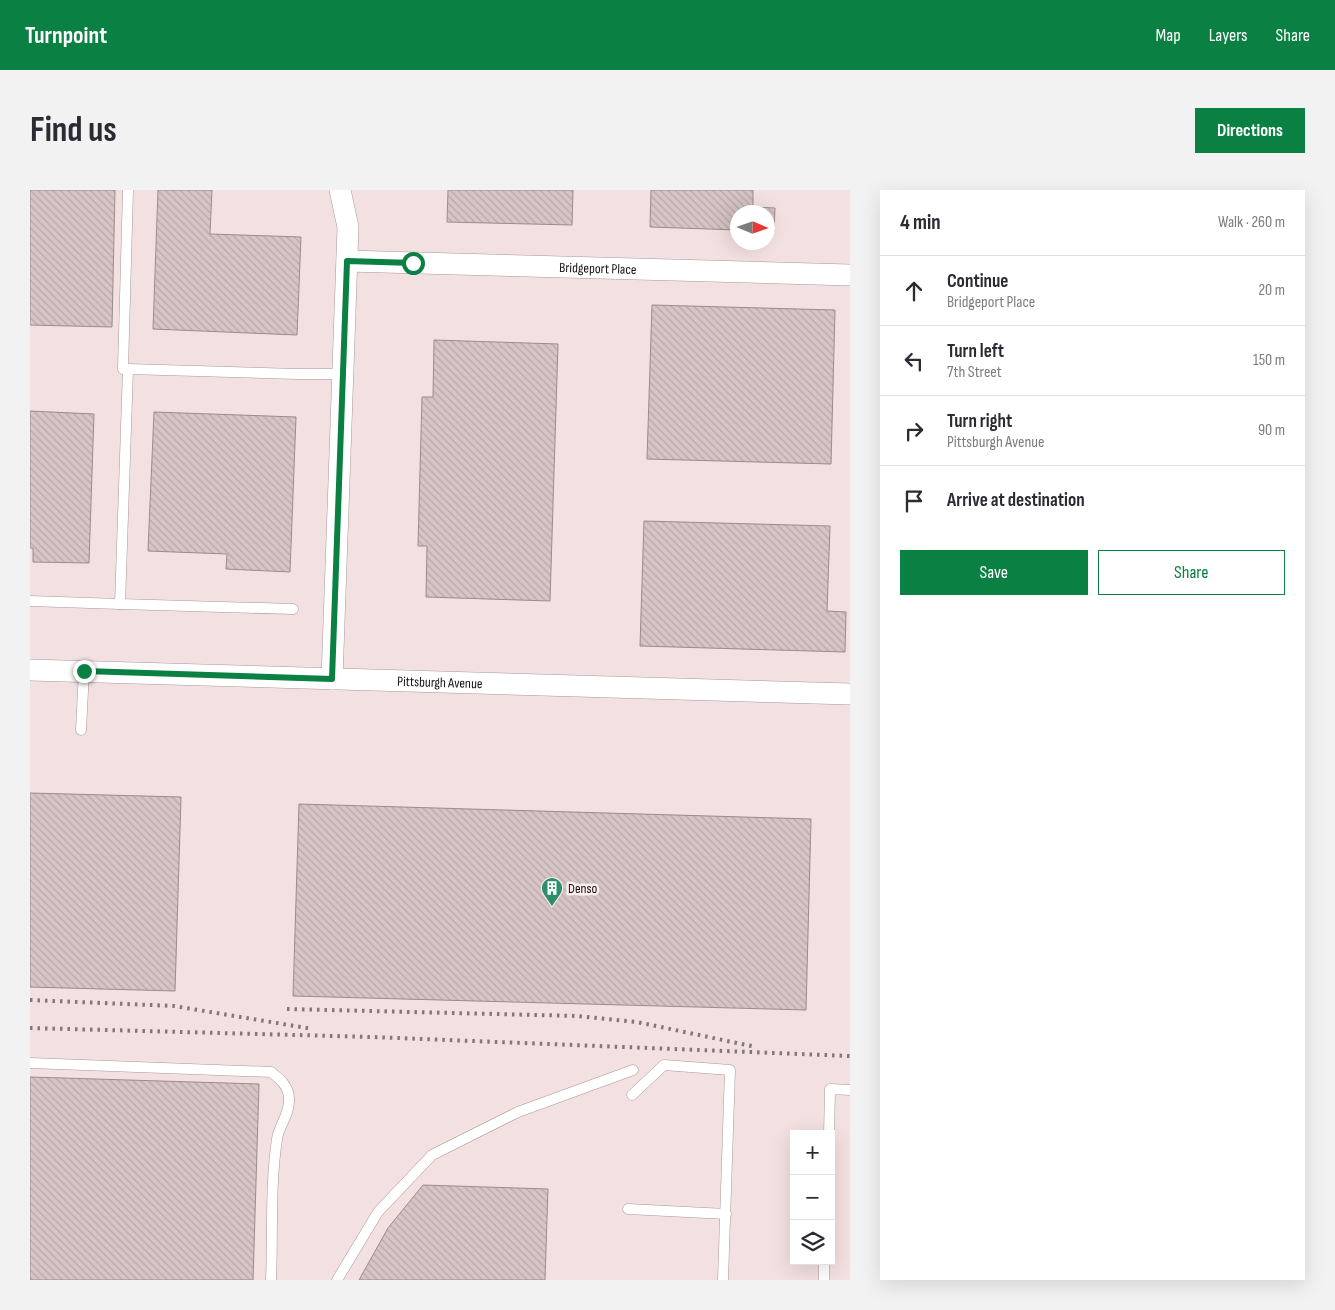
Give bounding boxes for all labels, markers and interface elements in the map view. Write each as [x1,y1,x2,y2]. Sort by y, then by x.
text: Turnpoint [25,21,107,50]
text: Map [1156,25,1181,46]
text: Layers [1209,25,1248,46]
text: Share [1276,25,1310,46]
button: Directions [1195,108,1305,153]
text: Find us [30,109,117,152]
north arrow [730,205,775,250]
text: 4 min [900,210,941,235]
text: Walk · 260 m [1218,213,1285,232]
route start [402,252,425,275]
street label: Bridgeport Place [559,258,637,278]
text: Continue [947,270,1008,293]
icon: ahead [900,277,928,305]
text: 20 m [1258,281,1285,300]
text: Bridgeport Place [947,293,1035,312]
text: Turn left [947,340,1004,363]
icon: left [900,347,928,375]
text: 150 m [1253,351,1285,370]
text: 7th Street [947,363,1002,382]
text: Turn right [947,410,1012,433]
icon: right [900,417,928,445]
text: 90 m [1258,421,1285,440]
text: Pittsburgh Avenue [947,433,1045,452]
icon: arrive [900,487,928,515]
text: Arrive at destination [947,489,1085,512]
button: Save [900,550,1088,595]
button: Share [1098,550,1285,595]
route end [73,660,96,683]
street label: Pittsburgh Avenue [397,672,483,692]
building icon: Denso [540,876,564,907]
place label: Denso [568,880,598,897]
map controls [790,1130,835,1265]
button: + [790,1130,835,1175]
button: − [790,1175,835,1220]
button: layers [790,1220,835,1265]

